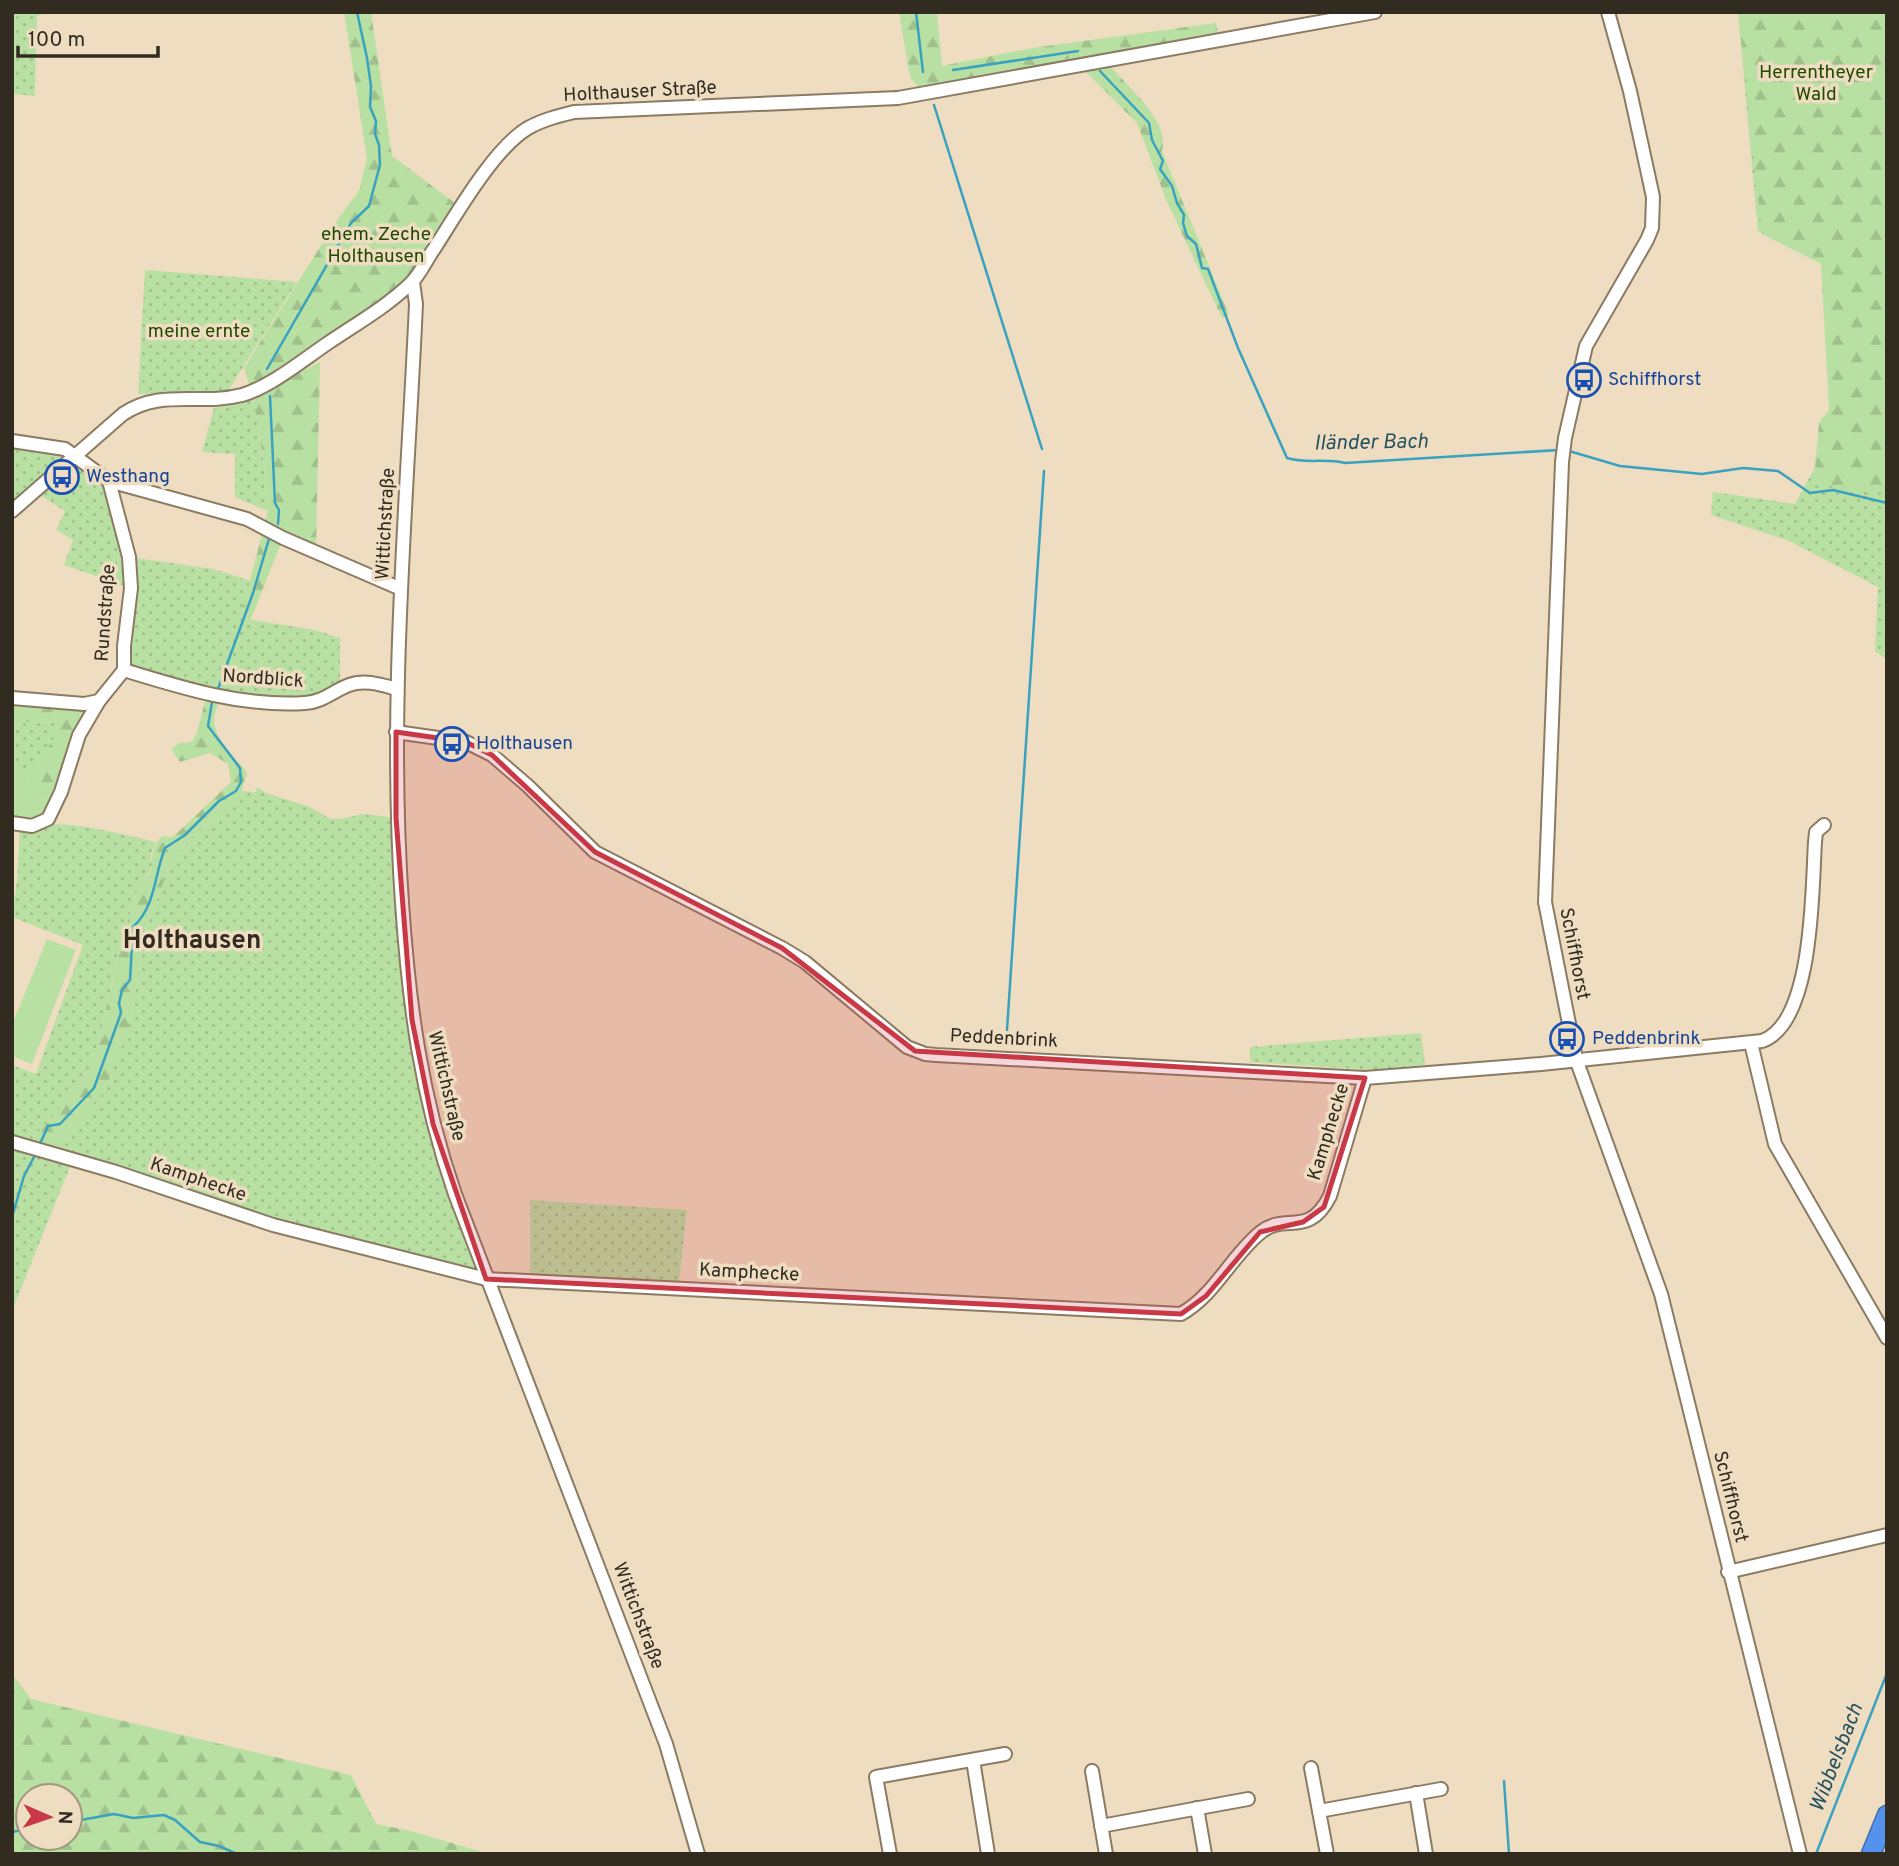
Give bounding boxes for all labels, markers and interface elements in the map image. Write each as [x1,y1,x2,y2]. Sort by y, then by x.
scale bar [18,14,158,58]
text: 100 m [28,27,85,54]
park label: Herrentheyer Wald [1759,61,1874,107]
street label: Holthauser Straße [563,76,717,108]
park label: ehem. Zeche Holthausen [321,223,431,269]
park label: meine ernte [148,320,250,344]
bus stop icon: Schiffhorst [1565,361,1603,399]
place label: Schiffhorst [1608,368,1701,392]
water label: Iländer Bach [1314,428,1429,457]
bus stop icon: Westhang [43,458,81,496]
place label: Westhang [86,465,170,489]
street label: Wittichstraße [371,467,401,581]
street label: Rundstraße [91,563,121,663]
street label: Nordblick [221,664,305,694]
bus stop icon: Holthausen [433,725,471,763]
place label: Holthausen [476,732,573,756]
street label: Schiffhorst [1553,906,1595,1002]
district label: Holthausen [123,925,261,958]
bus stop icon: Peddenbrink [1548,1020,1586,1058]
street label: Peddenbrink [949,1024,1059,1054]
place label: Peddenbrink [1592,1027,1701,1051]
street label: Wittichstraße [422,1029,470,1143]
street label: Kamphecke [1303,1081,1355,1183]
street label: Kamphecke [147,1152,249,1208]
street label: Kamphecke [698,1258,800,1288]
street label: Schiffhorst [1707,1449,1753,1545]
street label: Wittichstraße [607,1559,669,1673]
water label: Wibbelsbach [1804,1699,1870,1816]
north arrow [14,1782,84,1852]
text: N [52,1810,76,1825]

